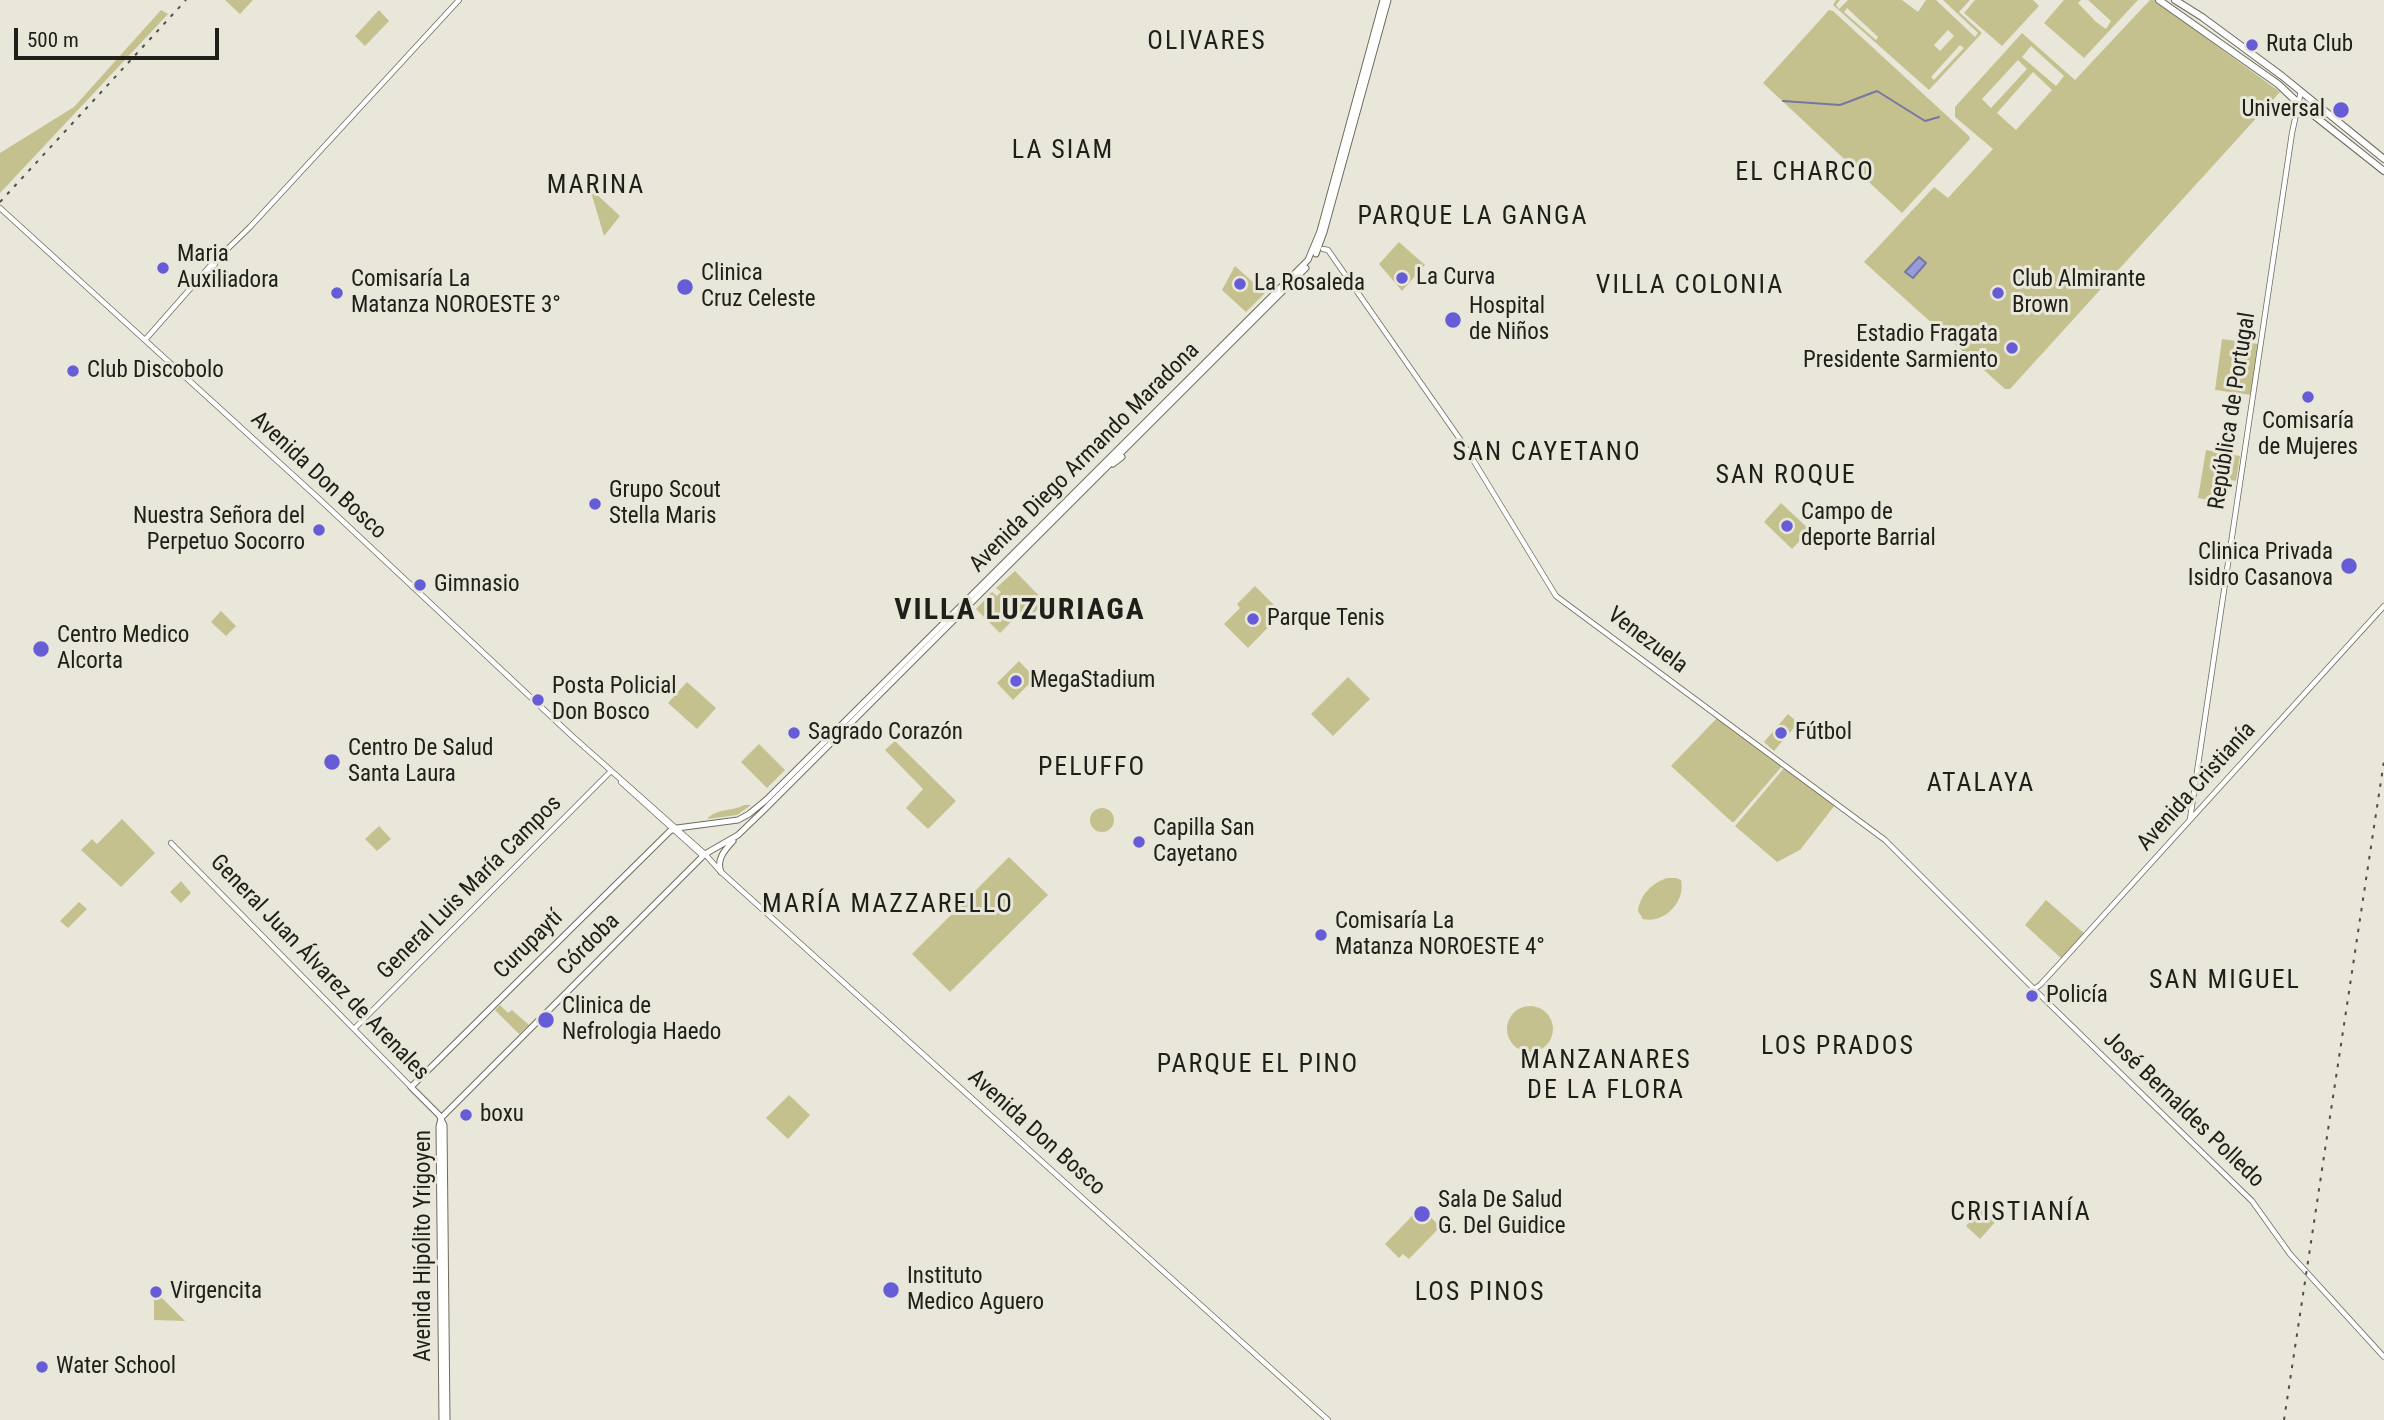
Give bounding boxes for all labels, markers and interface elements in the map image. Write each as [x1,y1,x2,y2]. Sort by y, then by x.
scale bar [18,14,222,58]
district label: OLIVARES [1148,26,1266,58]
text: 500 m [27,28,79,52]
place label: Ruta Club [2266,31,2353,59]
marker: Ruta Club [2244,37,2260,53]
place label: Universal [2241,96,2325,124]
marker: Universal [2331,100,2351,120]
district label: LA SIAM [1013,135,1113,167]
district label: EL CHARCO [1736,157,1874,189]
district label: MARINA [548,170,644,202]
district label: PARQUE LA GANGA [1359,201,1587,233]
place label: Maria Auxiliadora [177,241,279,295]
marker: Maria Auxiliadora [155,260,171,276]
place label: Clinica Cruz Celeste [701,260,815,314]
place label: La Curva [1416,264,1495,292]
place label: Comisaría La Matanza NOROESTE 3° [351,266,561,320]
place label: Club Almirante Brown [2012,266,2145,320]
place label: La Rosaleda [1254,270,1365,298]
marker: La Curva [1394,270,1410,286]
district label: VILLA COLONIA [1597,270,1783,302]
marker: La Rosaleda [1232,276,1248,292]
marker: Clinica Cruz Celeste [675,277,695,297]
marker: Comisaría La Matanza NOROESTE 3° [329,285,345,301]
marker: Club Almirante Brown [1990,285,2006,301]
place label: Hospital de Niños [1469,293,1549,347]
marker: Hospital de Niños [1443,310,1463,330]
street label: República de Portugal [2204,311,2262,511]
place label: Estadio Fragata Presidente Sarmiento [1803,321,1998,375]
street label: Avenida Diego Armando Maradona [964,337,1206,579]
marker: Estadio Fragata Presidente Sarmiento [2004,340,2020,356]
place label: Club Discobolo [87,357,224,385]
marker: Club Discobolo [65,363,81,379]
marker: Comisaría de Mujeres [2300,389,2316,405]
street label: Avenida Don Bosco [245,406,391,546]
place label: Comisaría de Mujeres [2258,408,2358,462]
district label: SAN CAYETANO [1454,437,1640,469]
district label: SAN ROQUE [1717,460,1855,492]
place label: Grupo Scout Stella Maris [609,477,721,531]
marker: Grupo Scout Stella Maris [587,496,603,512]
place label: Campo de deporte Barrial [1801,499,1936,553]
place label: Nuestra Señora del Perpetuo Socorro [133,503,305,557]
marker: Campo de deporte Barrial [1779,518,1795,534]
marker: Nuestra Señora del Perpetuo Socorro [311,522,327,538]
place label: Clinica Privada Isidro Casanova [2188,539,2333,593]
marker: Clinica Privada Isidro Casanova [2339,556,2359,576]
place label: Gimnasio [434,571,520,599]
marker: Gimnasio [412,577,428,593]
district label: VILLA LUZURIAGA [896,593,1144,629]
street label: Venezuela [1601,602,1693,680]
place label: Parque Tenis [1267,605,1385,633]
marker: Parque Tenis [1245,611,1261,627]
place label: Centro Medico Alcorta [57,622,189,676]
marker: Centro Medico Alcorta [31,639,51,659]
place label: MegaStadium [1030,667,1155,695]
place label: Posta Policial Don Bosco [552,673,677,727]
marker: MegaStadium [1008,673,1024,689]
marker: Posta Policial Don Bosco [530,692,546,708]
street label: Avenida Cristianía [2132,717,2262,857]
place label: Sagrado Corazón [808,719,963,747]
place label: Fútbol [1795,719,1852,747]
marker: Sagrado Corazón [786,725,802,741]
marker: Fútbol [1773,725,1789,741]
place label: Centro De Salud Santa Laura [348,735,493,789]
marker: Centro De Salud Santa Laura [322,752,342,772]
district label: PELUFFO [1039,752,1145,784]
district label: ATALAYA [1928,768,2034,800]
street label: General Luis María Campos [372,790,568,986]
place label: Capilla San Cayetano [1153,815,1255,869]
marker: Capilla San Cayetano [1131,834,1147,850]
street label: General Juan Álvarez de Arenales [204,849,434,1087]
district label: MARÍA MAZZARELLO [764,889,1012,921]
street label: Curupaytí [489,905,569,985]
street label: Córdoba [552,908,626,982]
place label: Comisaría La Matanza NOROESTE 4° [1335,908,1545,962]
marker: Comisaría La Matanza NOROESTE 4° [1313,927,1329,943]
district label: SAN MIGUEL [2150,965,2300,997]
place label: Policía [2046,982,2108,1010]
marker: Policía [2024,988,2040,1004]
place label: Clinica de Nefrologia Haedo [562,993,721,1047]
marker: Clinica de Nefrologia Haedo [536,1010,556,1030]
street label: José Bernaldes Polledo [2097,1026,2269,1194]
district label: LOS PRADOS [1762,1031,1914,1063]
district label: MANZANARES DE LA FLORA [1522,1045,1690,1106]
district label: PARQUE EL PINO [1159,1049,1357,1081]
street label: Avenida Don Bosco [962,1064,1110,1202]
place label: boxu [480,1101,524,1129]
marker: boxu [458,1107,474,1123]
street label: Avenida Hipólito Yrigoyen [410,1130,438,1362]
place label: Sala De Salud G. Del Guidice [1438,1187,1565,1241]
district label: CRISTIANÍA [1951,1197,2091,1229]
marker: Sala De Salud G. Del Guidice [1412,1204,1432,1224]
place label: Instituto Medico Aguero [907,1263,1044,1317]
district label: LOS PINOS [1416,1277,1544,1309]
place label: Virgencita [170,1278,262,1306]
marker: Instituto Medico Aguero [881,1280,901,1300]
marker: Virgencita [148,1284,164,1300]
place label: Water School [56,1353,176,1381]
marker: Water School [34,1359,50,1375]

